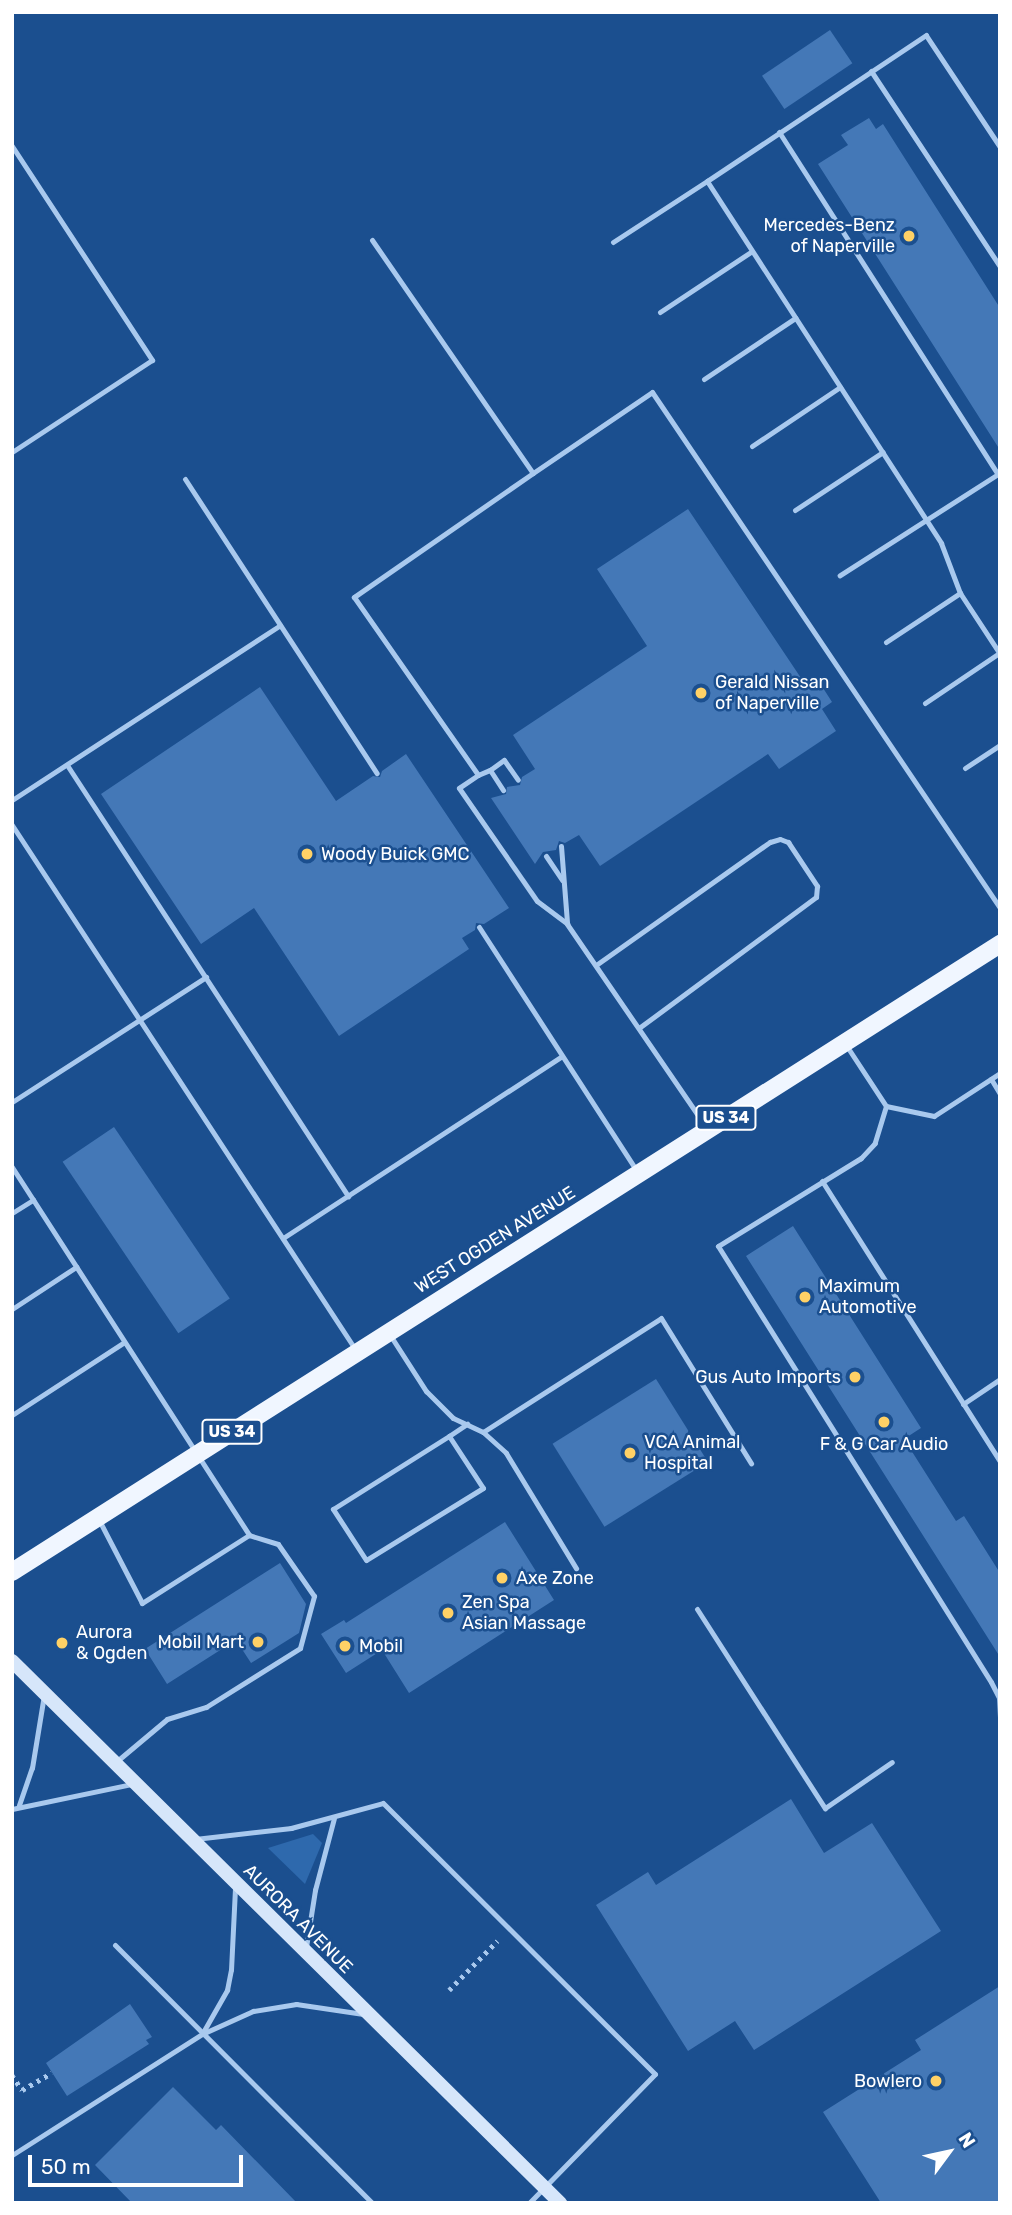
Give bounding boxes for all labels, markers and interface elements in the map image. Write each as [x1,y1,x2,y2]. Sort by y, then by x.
place label: Mercedes-Benz of Naperville [763,215,895,258]
marker: Mercedes-Benz of Naperville [901,228,917,244]
place label: Gerald Nissan of Naperville [715,672,830,714]
marker: Gerald Nissan of Naperville [693,685,709,701]
place label: Woody Buick GMC [321,843,470,865]
marker: Woody Buick GMC [299,846,315,862]
road number: US 34 [694,1106,758,1130]
street label: WEST OGDEN AVENUE [410,1182,580,1298]
place label: Maximum Automotive [819,1276,917,1318]
marker: Maximum Automotive [797,1289,813,1305]
place label: Gus Auto Imports [695,1366,841,1388]
marker: Gus Auto Imports [847,1369,863,1385]
marker: F & G Car Audio [876,1414,892,1430]
road number: US 34 [201,1420,264,1444]
place label: VCA Animal Hospital [644,1432,741,1474]
place label: F & G Car Audio [819,1433,949,1455]
marker: VCA Animal Hospital [622,1445,638,1461]
place label: Axe Zone [516,1567,594,1589]
marker: Axe Zone [494,1570,510,1586]
place label: Zen Spa Asian Massage [462,1592,586,1634]
marker: Zen Spa Asian Massage [440,1605,456,1621]
place label: Aurora & Ogden [76,1622,148,1664]
place label: Mobil Mart [157,1631,244,1653]
marker: Mobil Mart [250,1634,266,1650]
marker: Aurora & Ogden [54,1635,70,1651]
place label: Mobil [359,1635,403,1657]
marker: Mobil [337,1638,353,1654]
street label: AURORA AVENUE [239,1860,357,1978]
place label: Bowlero [854,2070,922,2092]
marker: Bowlero [928,2073,944,2089]
north arrow [914,2117,984,2187]
text: N [954,2128,980,2152]
scale bar [32,2142,247,2186]
text: 50 m [41,2154,91,2179]

